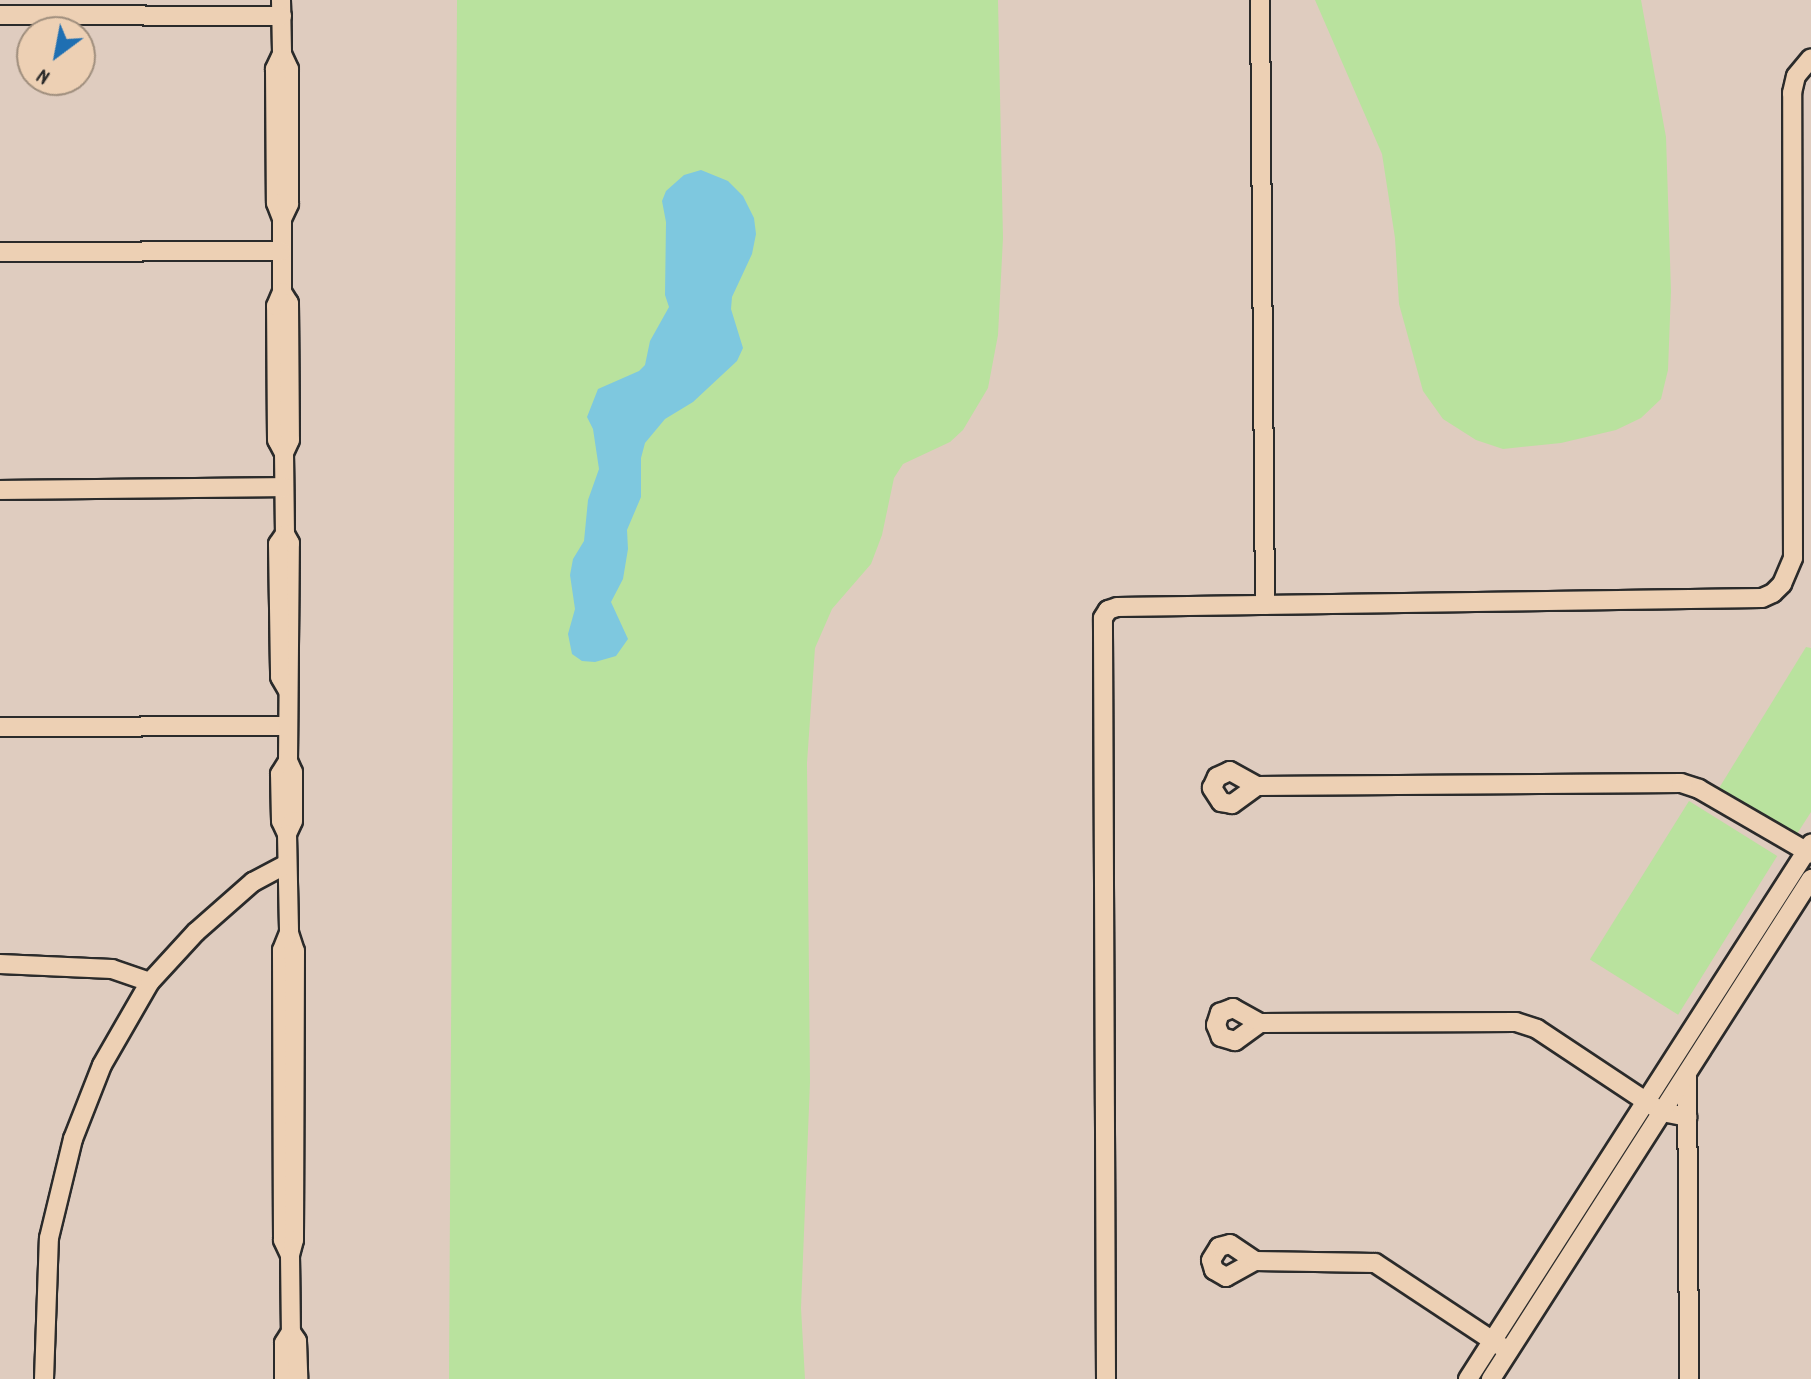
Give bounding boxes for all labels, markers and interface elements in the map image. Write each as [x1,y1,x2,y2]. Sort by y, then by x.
north arrow [16,16,96,96]
text: N [31,59,57,91]

